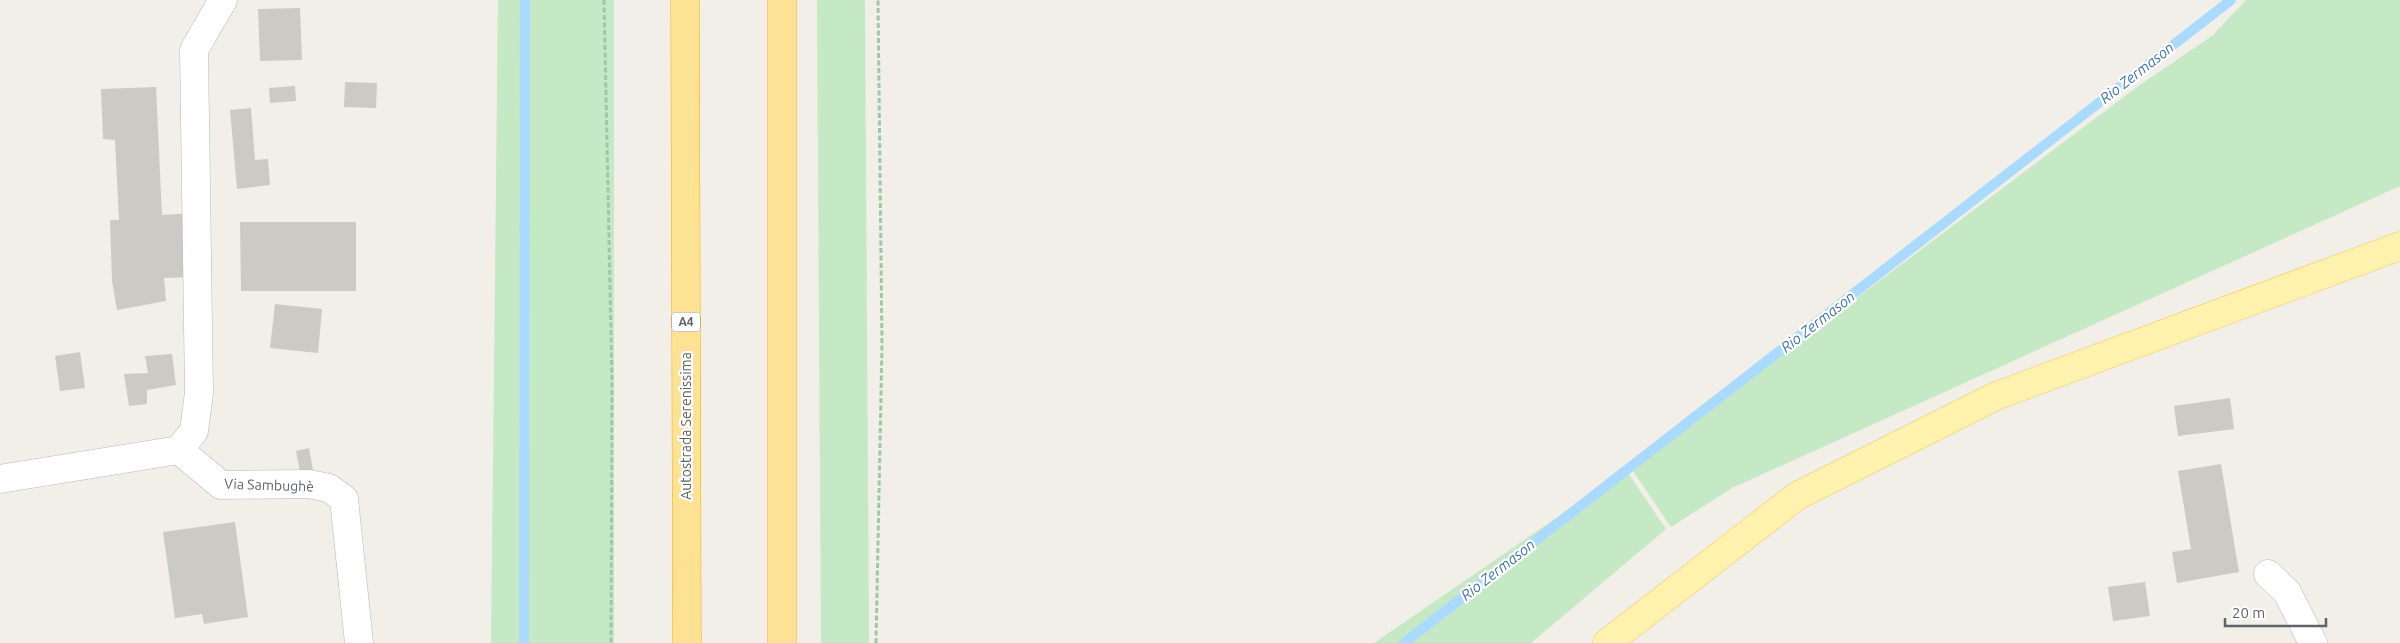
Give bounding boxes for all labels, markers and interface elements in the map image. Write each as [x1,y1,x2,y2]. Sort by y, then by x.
water label: Rio Zermason [2096,38,2177,107]
water label: Rio Zermason [1777,287,1858,356]
road number: A4 [672,313,700,332]
street label: Autostrada Serenissima [678,352,694,500]
street label: Via Sambughè [224,475,314,495]
water label: Rio Zermason [1457,535,1538,604]
scale bar [2225,596,2326,628]
text: 20 m [2232,604,2265,621]

